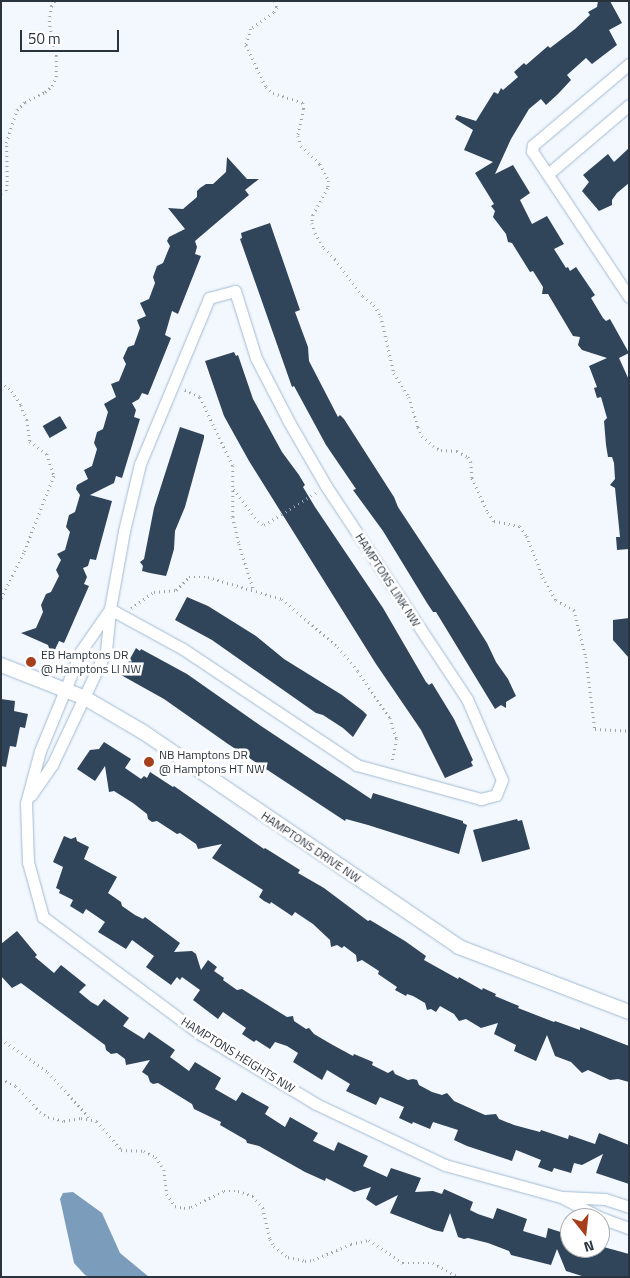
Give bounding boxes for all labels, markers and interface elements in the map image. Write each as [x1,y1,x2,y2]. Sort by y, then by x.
scale bar [22,20,121,52]
text: 50 m [28,27,61,50]
street label: HAMPTONS LINK NW [352,530,424,630]
place label: EB Hamptons DR @ Hamptons LI NW [41,648,141,676]
marker: EB Hamptons DR @ Hamptons LI NW [25,656,37,668]
place label: NB Hamptons DR @ Hamptons HT NW [159,748,265,776]
marker: NB Hamptons DR @ Hamptons HT NW [143,756,155,768]
street label: HAMPTONS DRIVE NW [259,808,363,886]
street label: HAMPTONS HEIGHTS NW [179,1014,297,1096]
north arrow [560,1208,610,1258]
text: N [581,1236,597,1258]

